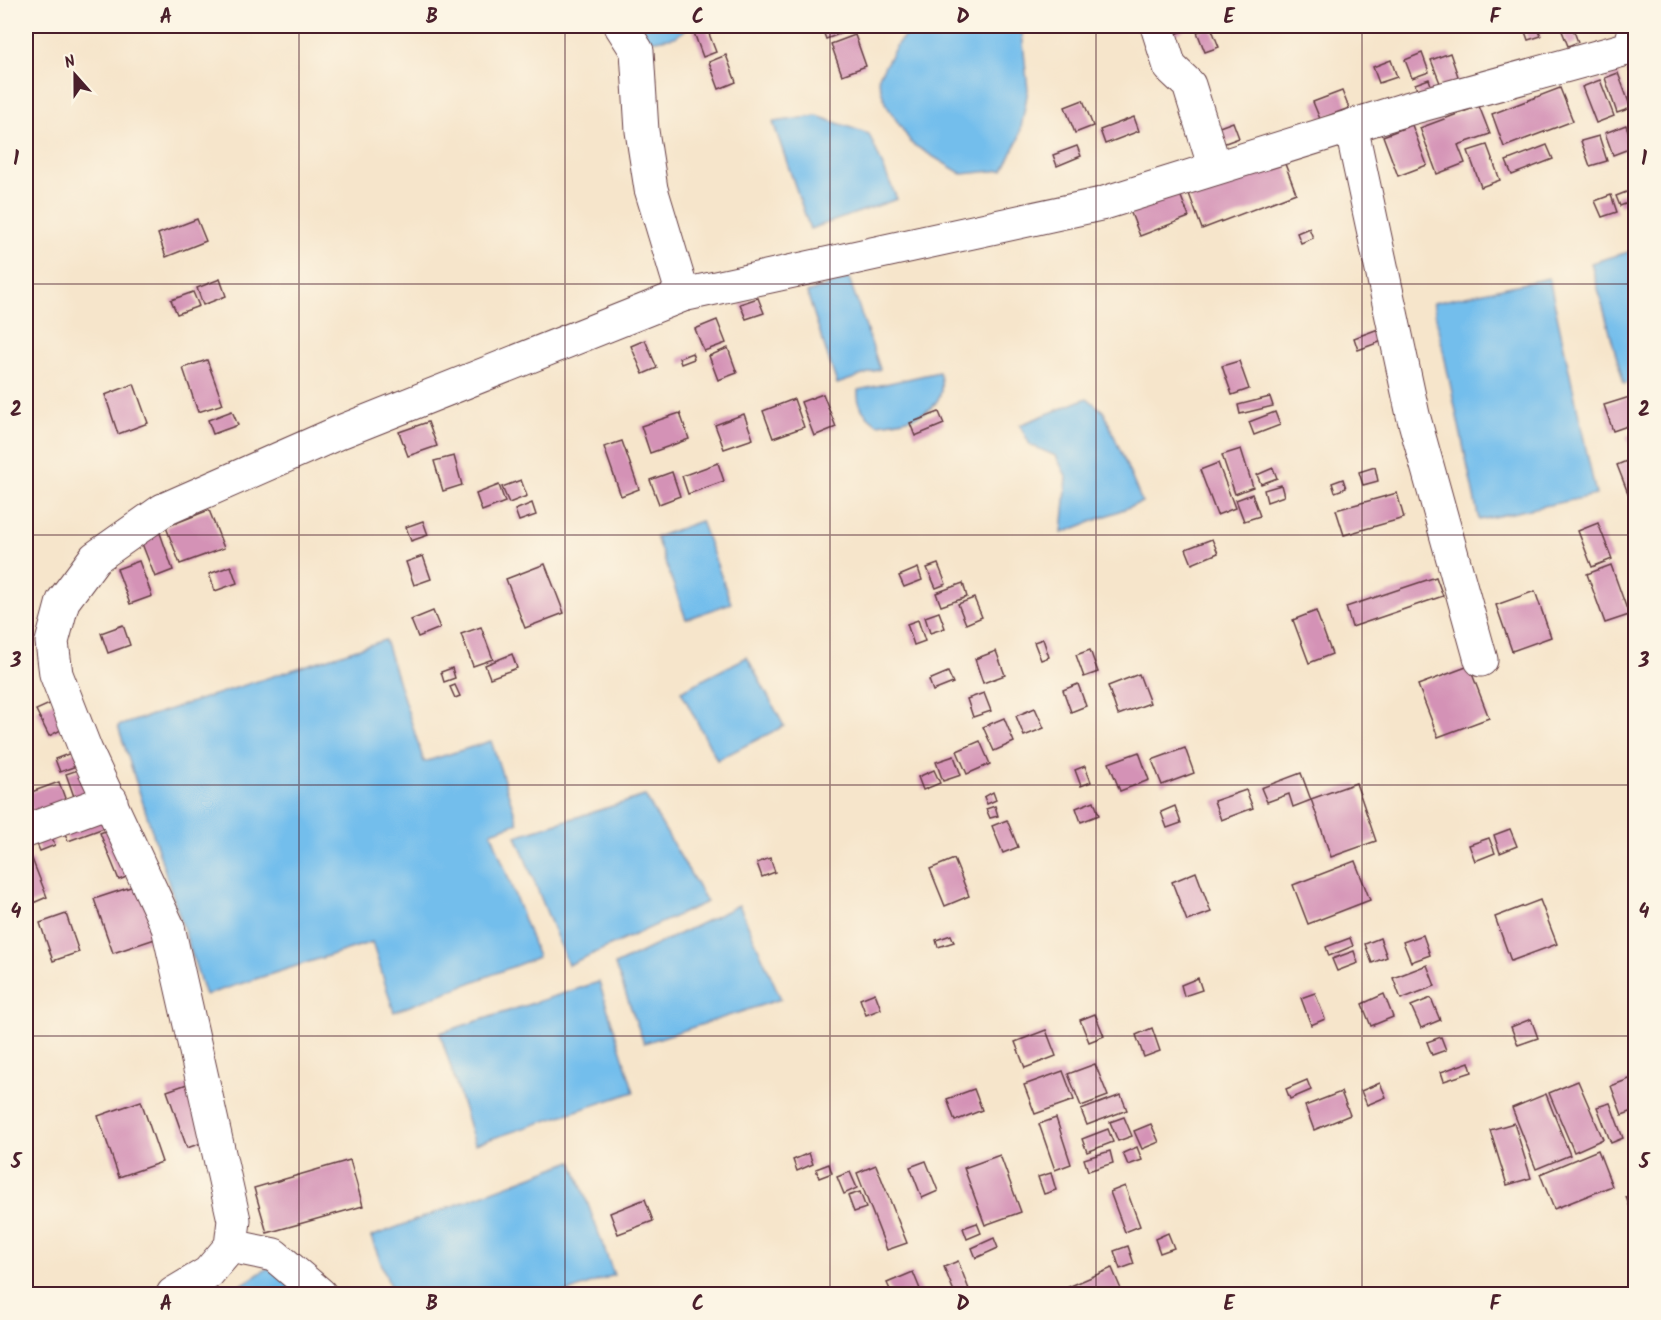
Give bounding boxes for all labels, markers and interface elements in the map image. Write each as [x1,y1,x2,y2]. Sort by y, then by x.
text: A [160,2,172,34]
text: B [426,2,438,34]
text: C [692,2,704,34]
text: D [956,2,970,34]
text: E [1223,2,1235,34]
text: F [1490,2,1502,34]
north arrow [45,45,105,105]
text: N [61,49,79,76]
text: 1 [13,144,19,176]
text: 1 [1641,144,1647,176]
text: 2 [10,395,22,427]
text: 2 [1638,395,1650,427]
text: 3 [10,646,22,678]
text: 3 [1638,646,1650,678]
text: 4 [11,897,22,929]
text: 4 [1639,897,1650,929]
text: 5 [10,1147,23,1179]
text: 5 [1638,1147,1651,1179]
text: A [160,1289,172,1320]
text: B [426,1289,438,1320]
text: C [692,1289,704,1320]
text: D [956,1289,970,1320]
text: E [1223,1289,1235,1320]
text: F [1490,1289,1502,1320]

